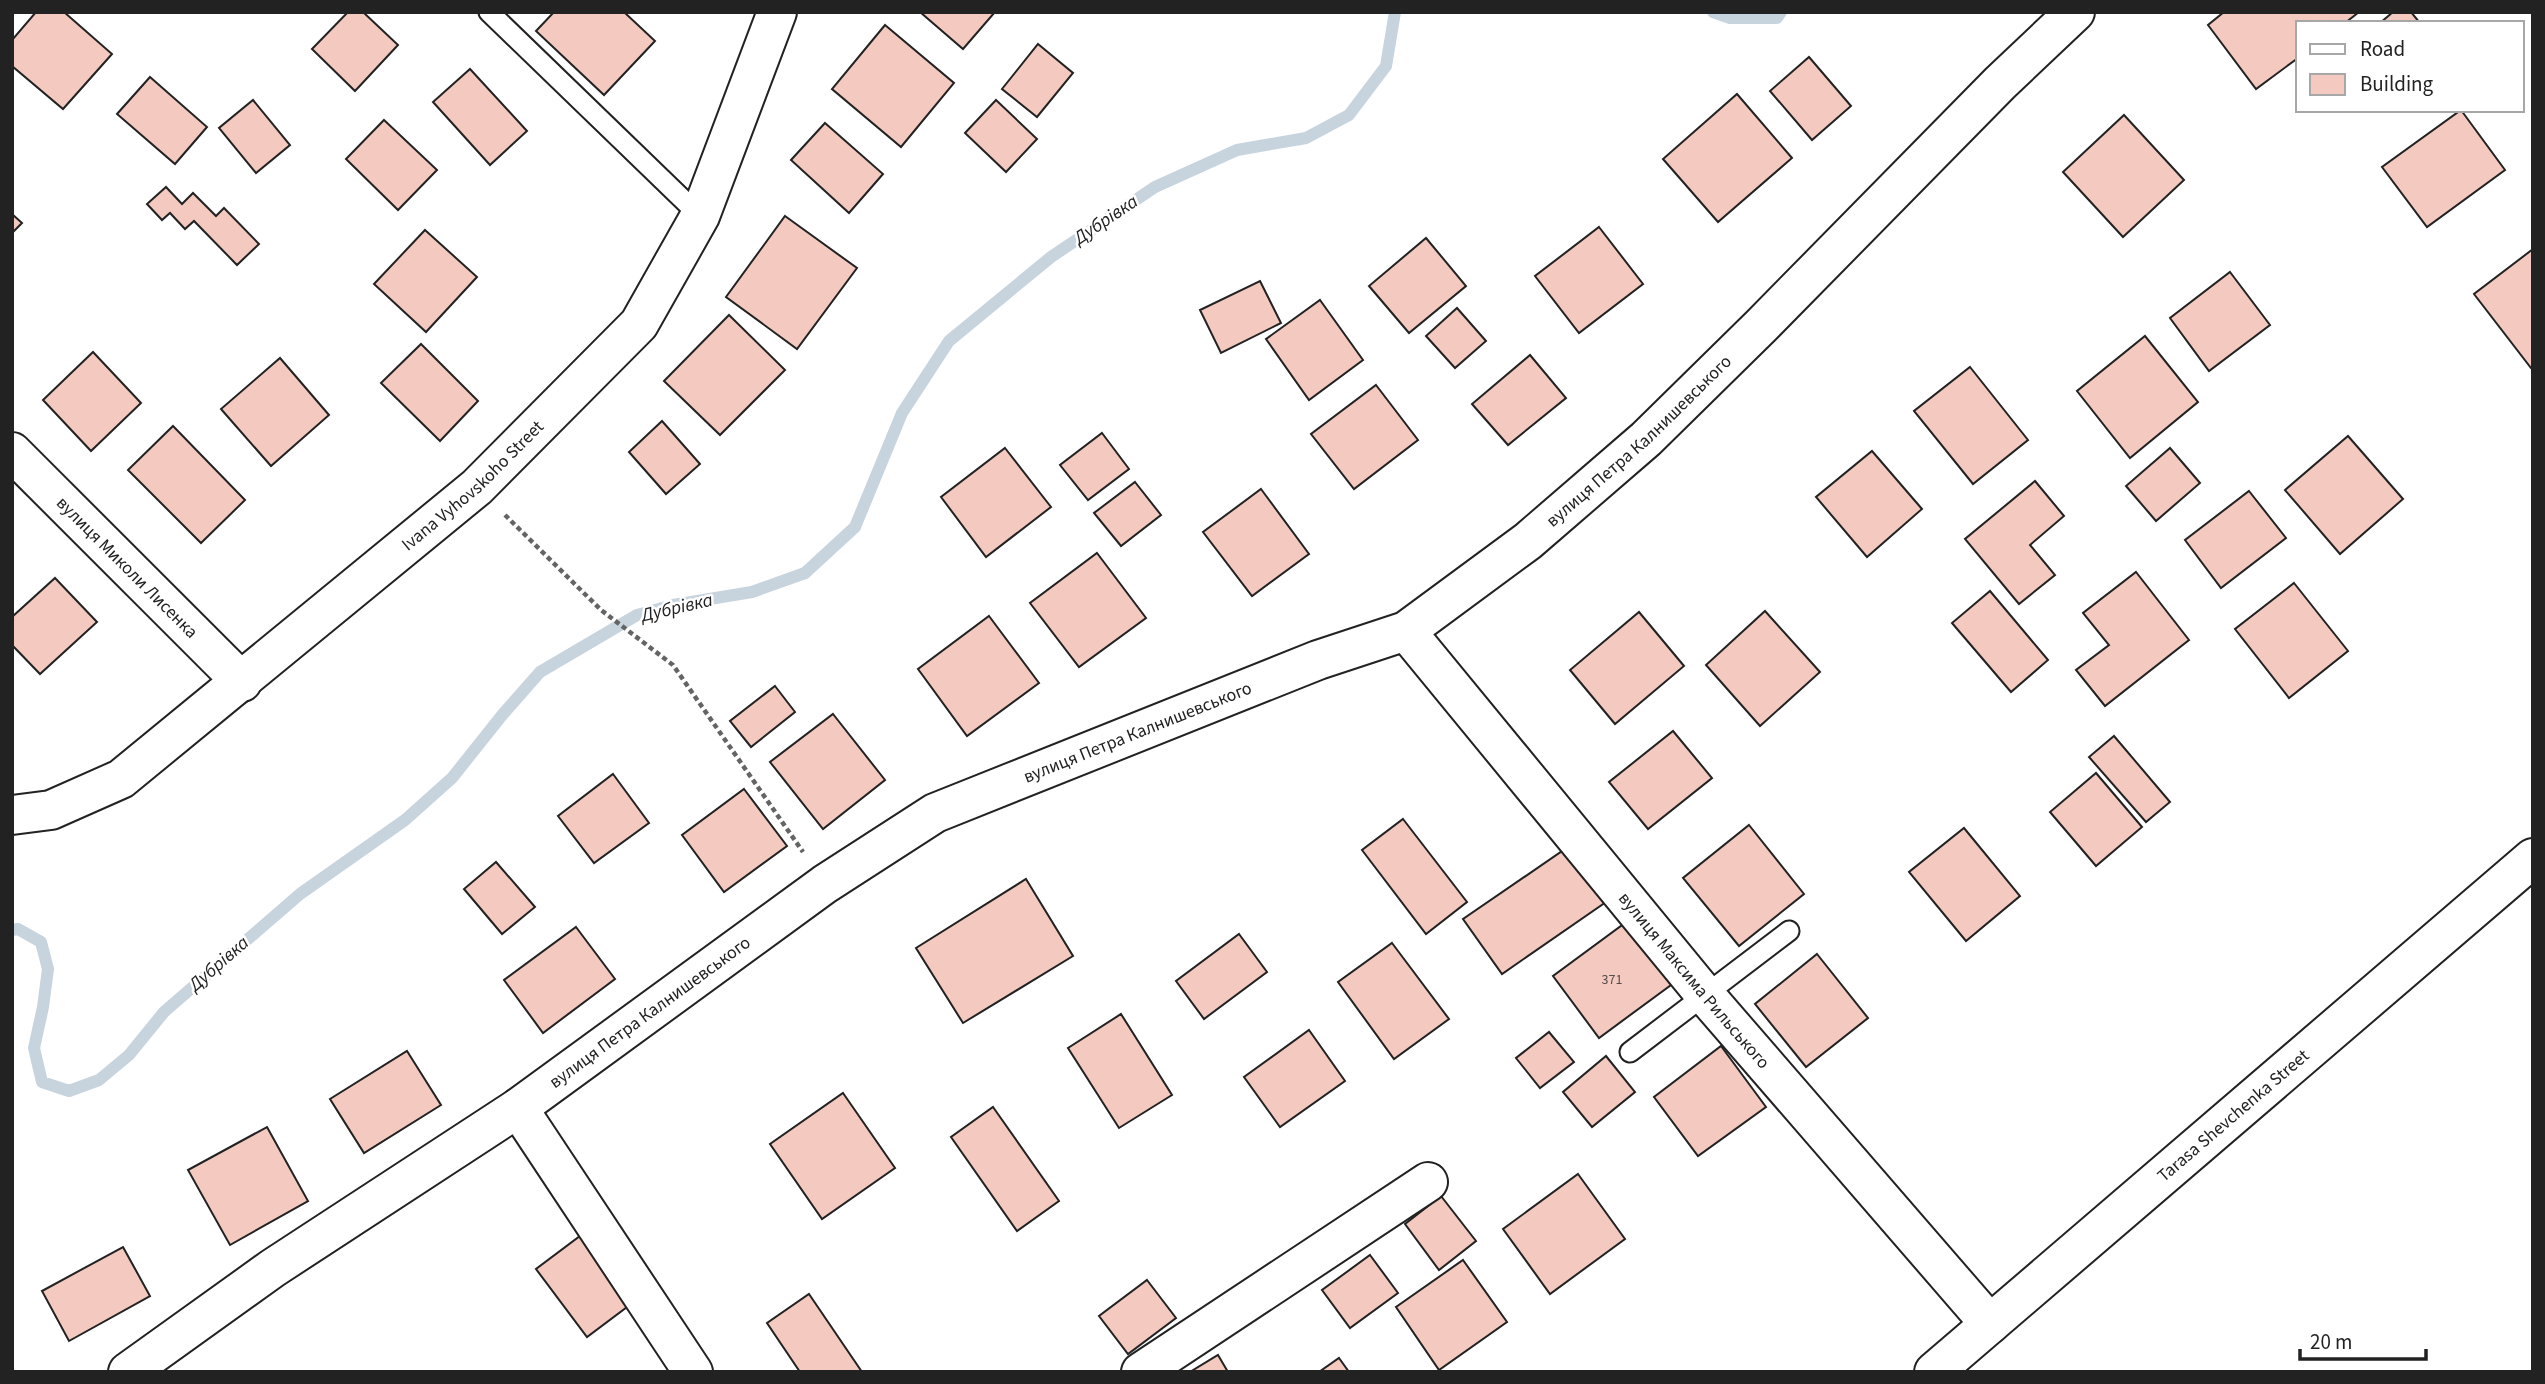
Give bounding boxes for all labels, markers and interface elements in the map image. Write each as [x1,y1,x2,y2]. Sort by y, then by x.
legend [2296,21,2524,112]
text: Road [2360,34,2405,64]
text: Building [2360,69,2434,99]
water label: Дубрівка [1067,188,1144,252]
street label: вулиця Петра Калнишевського [1541,349,1737,533]
street label: Ivana Vyhovskoho Street [396,415,549,556]
street label: вулиця Миколи Лисенка [51,491,204,644]
water label: Дубрівка [638,587,715,630]
street label: вулиця Петра Калнишевського [1020,675,1255,789]
street label: вулиця Максима Рильського [1613,887,1776,1074]
water label: Дубрівка [182,930,255,999]
street label: вулиця Петра Калнишевського [544,930,756,1094]
house number: 371 [1602,970,1622,990]
street label: Tarasa Shevchenka Street [2152,1043,2314,1188]
scale bar [2300,1318,2426,1362]
text: 20 m [2310,1327,2352,1357]

